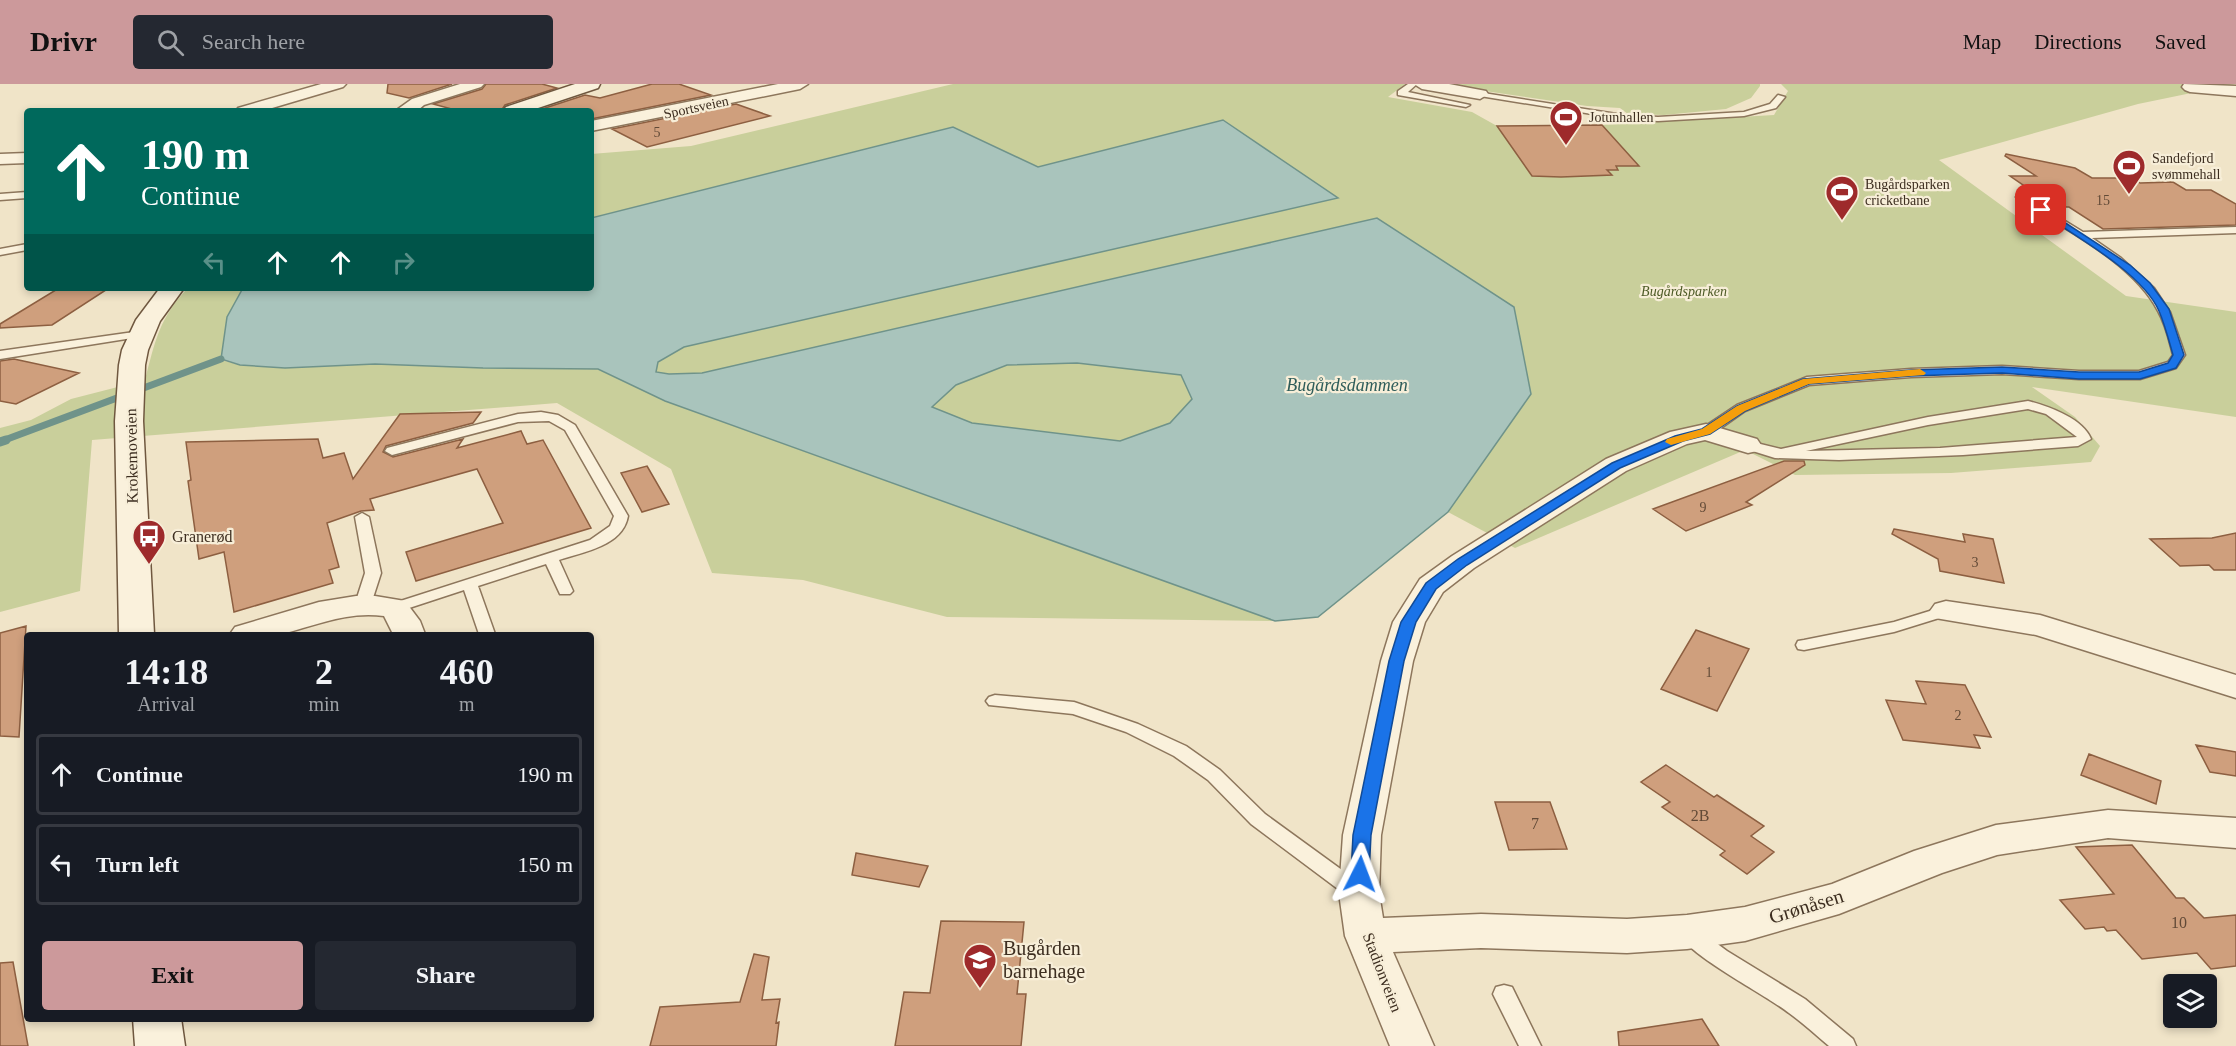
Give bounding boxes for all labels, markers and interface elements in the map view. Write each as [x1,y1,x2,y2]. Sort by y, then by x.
search box [133,15,553,69]
text: Drivr [30,26,97,57]
icon: search [154,26,187,59]
text: Search here [202,29,305,54]
text: Map [1963,30,2001,54]
text: Directions [2034,30,2122,54]
text: Saved [2155,30,2206,54]
street label: Sportsveien [662,93,730,122]
sports icon: Jotunhallen [1548,99,1584,146]
place label: Jotunhallen [1589,110,1654,125]
house number: 5 [654,125,661,140]
icon: ahead [42,132,120,210]
text: 190 m [141,132,250,178]
sports icon: Sandefjord svømmehall [2111,148,2147,195]
place label: Sandefjord svømmehall [2152,151,2221,182]
sports icon: Bugårdsparken cricketbane [1824,174,1860,221]
place label: Bugårdsparken cricketbane [1865,177,1950,208]
text: Continue [141,181,240,211]
pin [2015,184,2066,235]
icon: arrive [2024,193,2057,226]
house number: 15 [2096,193,2110,208]
icon: left [198,246,231,279]
icon: ahead [261,246,294,279]
icon: ahead [324,246,357,279]
icon: right [387,246,420,279]
park label: Bugårdsparken [1641,284,1727,299]
water label: Bugårdsdammen [1286,375,1408,395]
street label: Krokemoveien [122,408,141,504]
house number: 9 [1700,500,1707,515]
bus stop icon: Granerød [131,518,167,565]
place label: Granerød [172,528,232,545]
house number: 3 [1972,555,1979,570]
text: 14:18 [124,652,208,692]
text: 2 [315,652,333,692]
text: 460 [440,652,494,692]
house number: 1 [1706,665,1713,680]
text: Arrival [137,693,195,715]
text: min [308,693,340,715]
text: m [459,693,475,715]
house number: 2 [1955,708,1962,723]
icon: ahead [45,758,78,791]
text: Continue [96,762,183,787]
text: 190 m [517,762,573,787]
house number: 2B [1691,807,1709,824]
house number: 7 [1531,815,1539,832]
position arrow [1328,842,1392,906]
icon: left [45,848,78,881]
text: Turn left [96,852,179,877]
text: 150 m [517,852,573,877]
street label: Grønåsen [1766,884,1846,928]
house number: 10 [2171,914,2187,931]
street label: Stadionveien [1360,930,1405,1014]
place label: Bugården barnehage [1003,937,1085,983]
button: Exit [42,941,303,1010]
button: Share [315,941,576,1010]
school or university icon: Bugården barnehage [962,942,998,989]
map controls [2163,974,2217,1028]
button: layers [2163,974,2217,1028]

